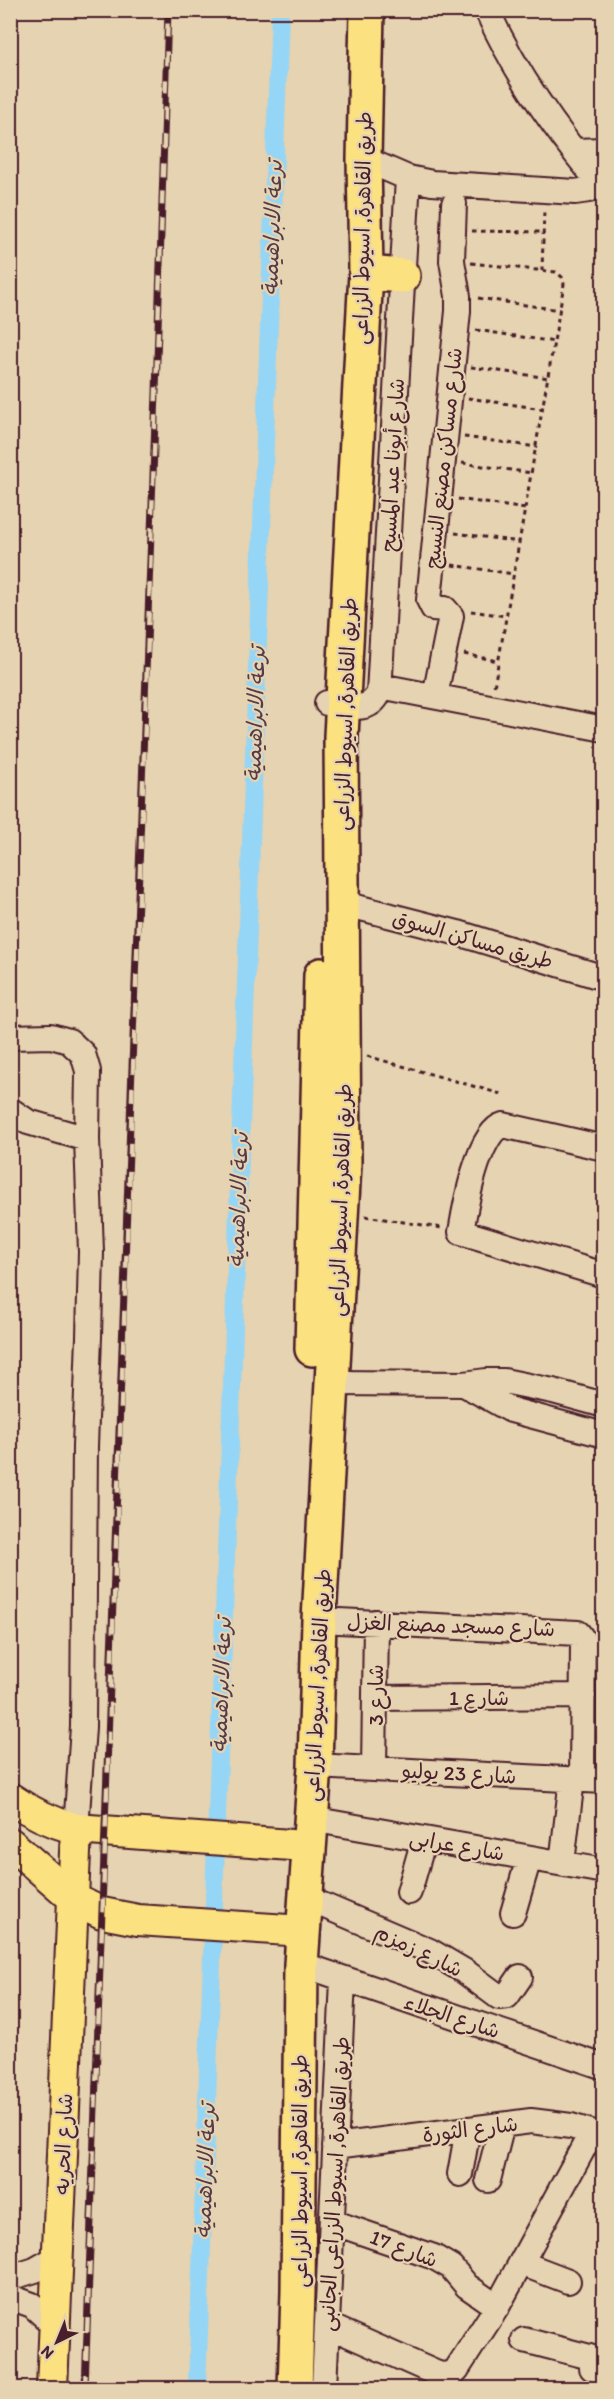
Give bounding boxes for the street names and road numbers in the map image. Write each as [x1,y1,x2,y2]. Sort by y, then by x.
street label: طريق القاهرة, اسيوط الزراعى [347,111,379,345]
street label: شارع مساكن مصنع النسيج [419,346,470,570]
street label: شارع أبونا عبد المسيح [375,378,412,553]
street label: طريق القاهرة, اسيوط الزراعى [328,597,364,831]
street label: طريق مساكن السوق [390,904,556,975]
street label: طريق القاهرة, اسيوط الزراعى [323,1083,359,1317]
street label: طريق القاهرة, اسيوط الزراعى [298,1568,338,1802]
street label: شارع مسجد مصنع الغزل [346,1609,555,1644]
street label: شارع 3 [363,1664,391,1726]
street label: شارع 1 [449,1685,509,1713]
street label: شارع 23 يوليو [400,1757,517,1791]
street label: شارع عرابى [407,1824,506,1869]
street label: شارع زمزم [369,1918,467,1986]
street label: شارع الجلاء [400,1989,503,2046]
street label: طريق القاهرة, اسيوط الزراعى الجانبى [314,2036,356,2332]
street label: طريق القاهرة, اسيوط الزراعى [287,2054,314,2288]
street label: شارع الحريه [49,2093,80,2195]
street label: شارع الثورة [421,2111,520,2150]
street label: شارع 17 [366,2224,441,2275]

